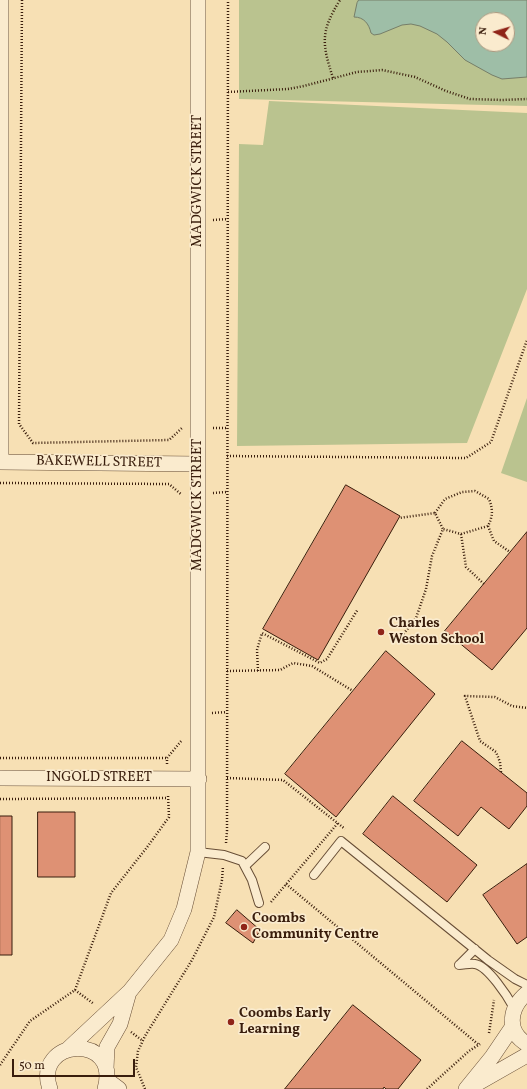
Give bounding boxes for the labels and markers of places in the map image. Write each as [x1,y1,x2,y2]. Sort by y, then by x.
place label: Charles Weston School [389,616,484,648]
marker: Charles Weston School [376,627,386,637]
place label: Coombs Community Centre [252,911,379,944]
marker: Coombs Community Centre [239,922,249,932]
place label: Coombs Early Learning [239,1006,331,1038]
marker: Coombs Early Learning [226,1017,236,1027]

